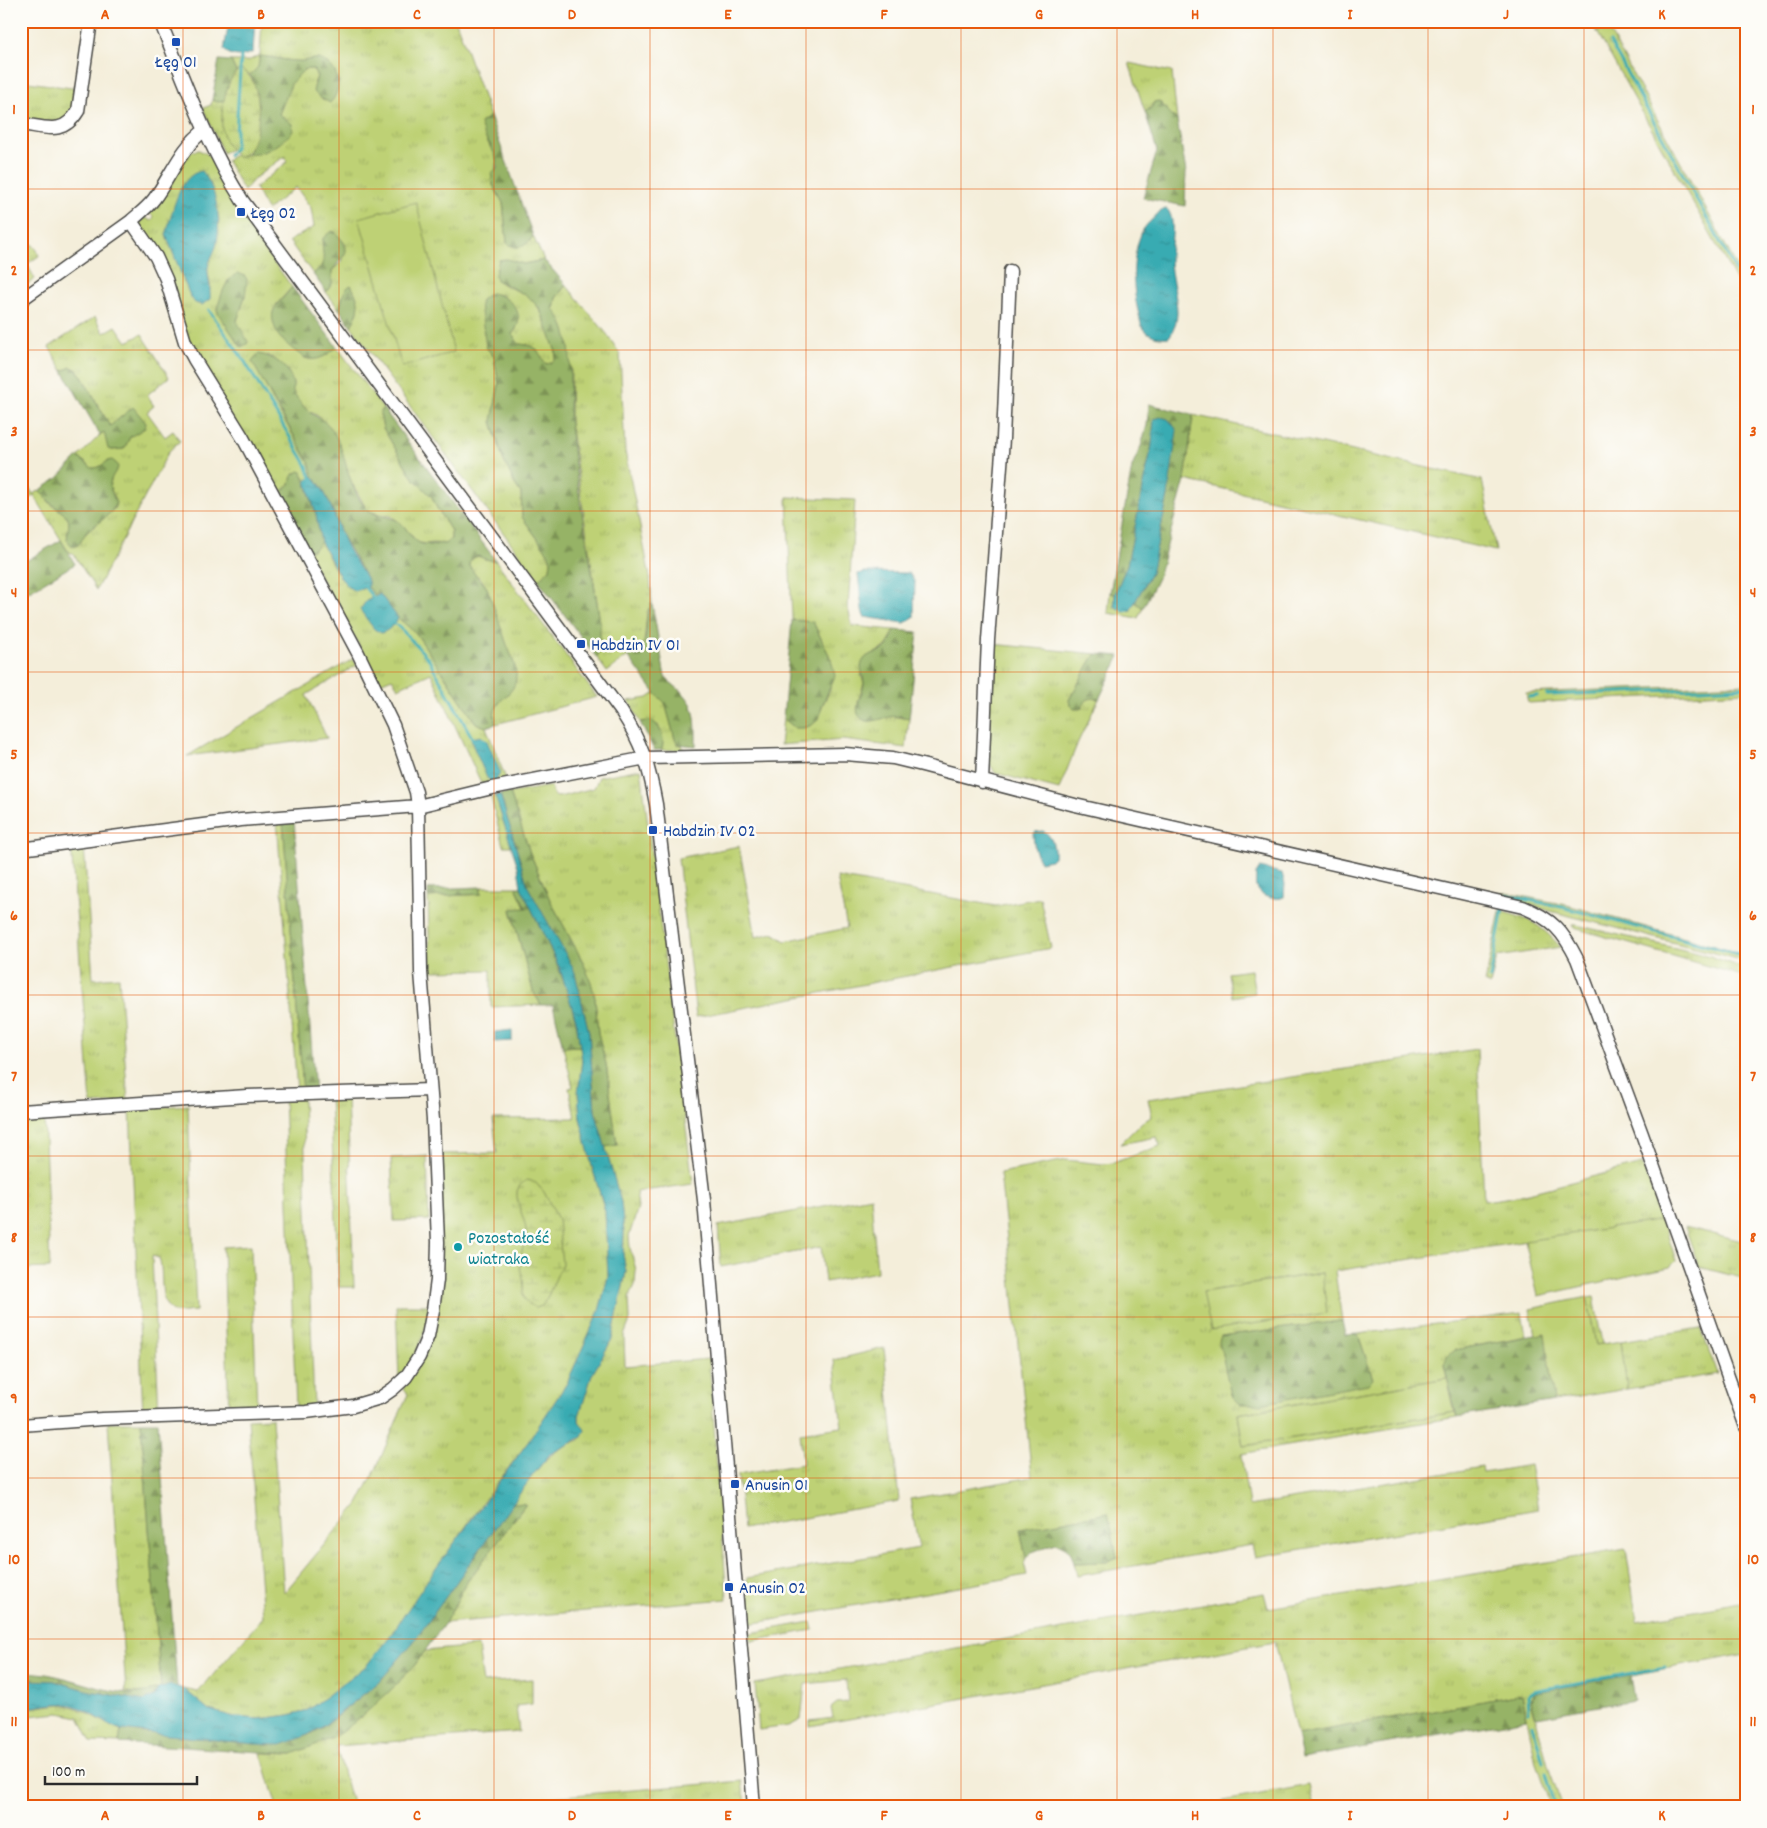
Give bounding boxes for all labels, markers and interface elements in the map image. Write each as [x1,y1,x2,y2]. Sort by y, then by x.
text: A [101,4,110,27]
text: B [257,4,265,27]
text: C [413,4,421,27]
text: D [568,4,577,27]
text: E [724,4,732,27]
text: F [880,4,888,27]
text: G [1035,4,1043,27]
text: H [1191,4,1199,27]
text: I [1348,4,1354,27]
text: J [1503,4,1509,27]
text: K [1658,4,1666,27]
marker: Łęg 01 [170,36,182,48]
place label: Łęg 01 [154,51,197,76]
text: 1 [12,99,16,122]
text: 1 [1751,99,1755,122]
place label: Łęg 02 [250,202,296,227]
marker: Łęg 02 [235,206,247,218]
text: 2 [11,260,18,283]
text: 2 [1750,260,1757,283]
text: 3 [10,421,18,444]
text: 3 [1749,421,1757,444]
text: 4 [11,582,17,605]
text: 4 [1750,582,1756,605]
place label: Habdzin IV 01 [591,634,680,659]
marker: Habdzin IV 01 [575,638,587,650]
text: 5 [10,744,18,767]
text: 5 [1749,744,1757,767]
place label: Habdzin IV 02 [663,820,756,845]
marker: Habdzin IV 02 [647,824,659,836]
text: 6 [10,905,18,928]
text: 6 [1749,905,1757,928]
text: 7 [11,1066,17,1089]
text: 7 [1750,1066,1756,1089]
text: 8 [11,1227,18,1250]
place label: Pozostałość wiatraka [468,1227,549,1273]
text: 8 [1750,1227,1757,1250]
marker: Pozostałość wiatraka [452,1241,464,1253]
text: 9 [10,1388,18,1411]
text: 9 [1749,1388,1757,1411]
place label: Anusin 01 [745,1474,808,1499]
marker: Anusin 01 [729,1478,741,1490]
text: 10 [8,1549,20,1572]
text: 10 [1747,1549,1759,1572]
place label: Anusin 02 [739,1577,806,1602]
marker: Anusin 02 [723,1581,735,1593]
text: 11 [10,1711,18,1734]
text: 11 [1749,1711,1757,1734]
scale bar [45,1753,198,1785]
text: 100 m [52,1762,85,1784]
text: A [101,1805,110,1828]
text: B [257,1805,265,1828]
text: C [413,1805,421,1828]
text: D [568,1805,577,1828]
text: E [724,1805,732,1828]
text: F [880,1805,888,1828]
text: G [1035,1805,1043,1828]
text: H [1191,1805,1199,1828]
text: I [1348,1805,1354,1828]
text: J [1503,1805,1509,1828]
text: K [1658,1805,1666,1828]

